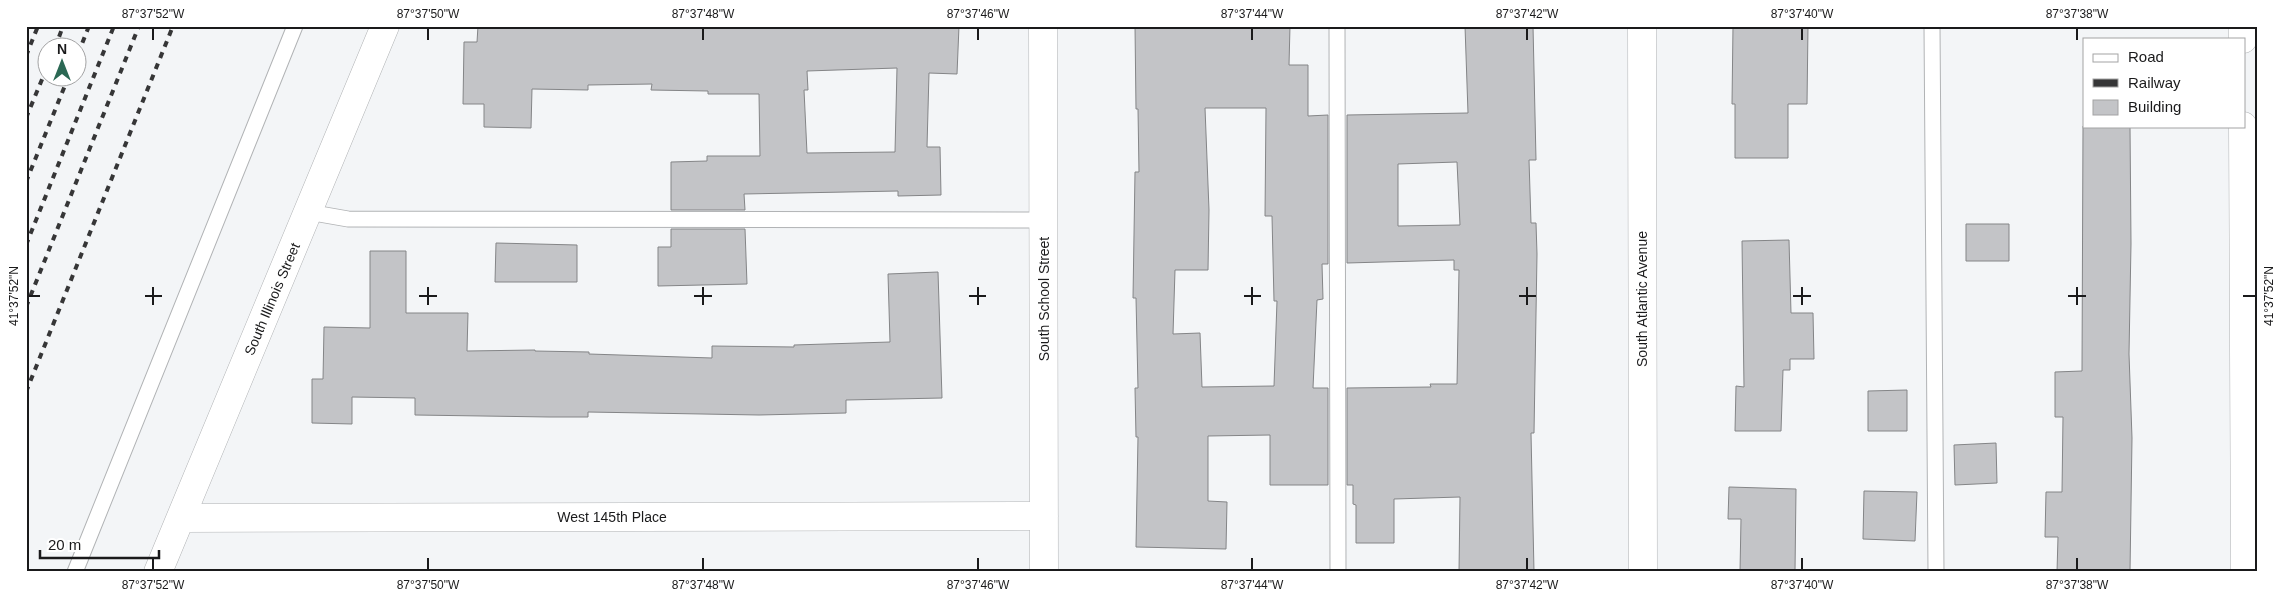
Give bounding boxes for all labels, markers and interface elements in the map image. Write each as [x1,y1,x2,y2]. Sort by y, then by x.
text: 87°37'52"W [122,7,185,21]
text: 87°37'50"W [397,7,460,21]
text: 87°37'48"W [672,7,735,21]
text: 87°37'46"W [947,7,1010,21]
text: 87°37'44"W [1221,7,1284,21]
text: 87°37'42"W [1496,7,1559,21]
text: 87°37'40"W [1771,7,1834,21]
text: 87°37'38"W [2046,7,2109,21]
north arrow [38,38,88,88]
legend [2083,38,2246,128]
text: N [57,41,67,57]
text: Road [2128,48,2164,65]
text: Railway [2128,74,2181,91]
text: Building [2128,98,2181,115]
street label: South Atlantic Avenue [1634,231,1650,367]
street label: South School Street [1036,237,1052,361]
street label: South Illinois Street [241,240,303,358]
text: 41°37'52"N [7,266,21,326]
text: 41°37'52"N [2262,266,2276,326]
street label: West 145th Place [557,509,667,525]
scale bar [40,528,159,560]
text: 20 m [48,536,81,553]
text: 87°37'52"W [122,578,185,592]
text: 87°37'50"W [397,578,460,592]
text: 87°37'48"W [672,578,735,592]
text: 87°37'46"W [947,578,1010,592]
text: 87°37'44"W [1221,578,1284,592]
text: 87°37'42"W [1496,578,1559,592]
text: 87°37'40"W [1771,578,1834,592]
text: 87°37'38"W [2046,578,2109,592]

